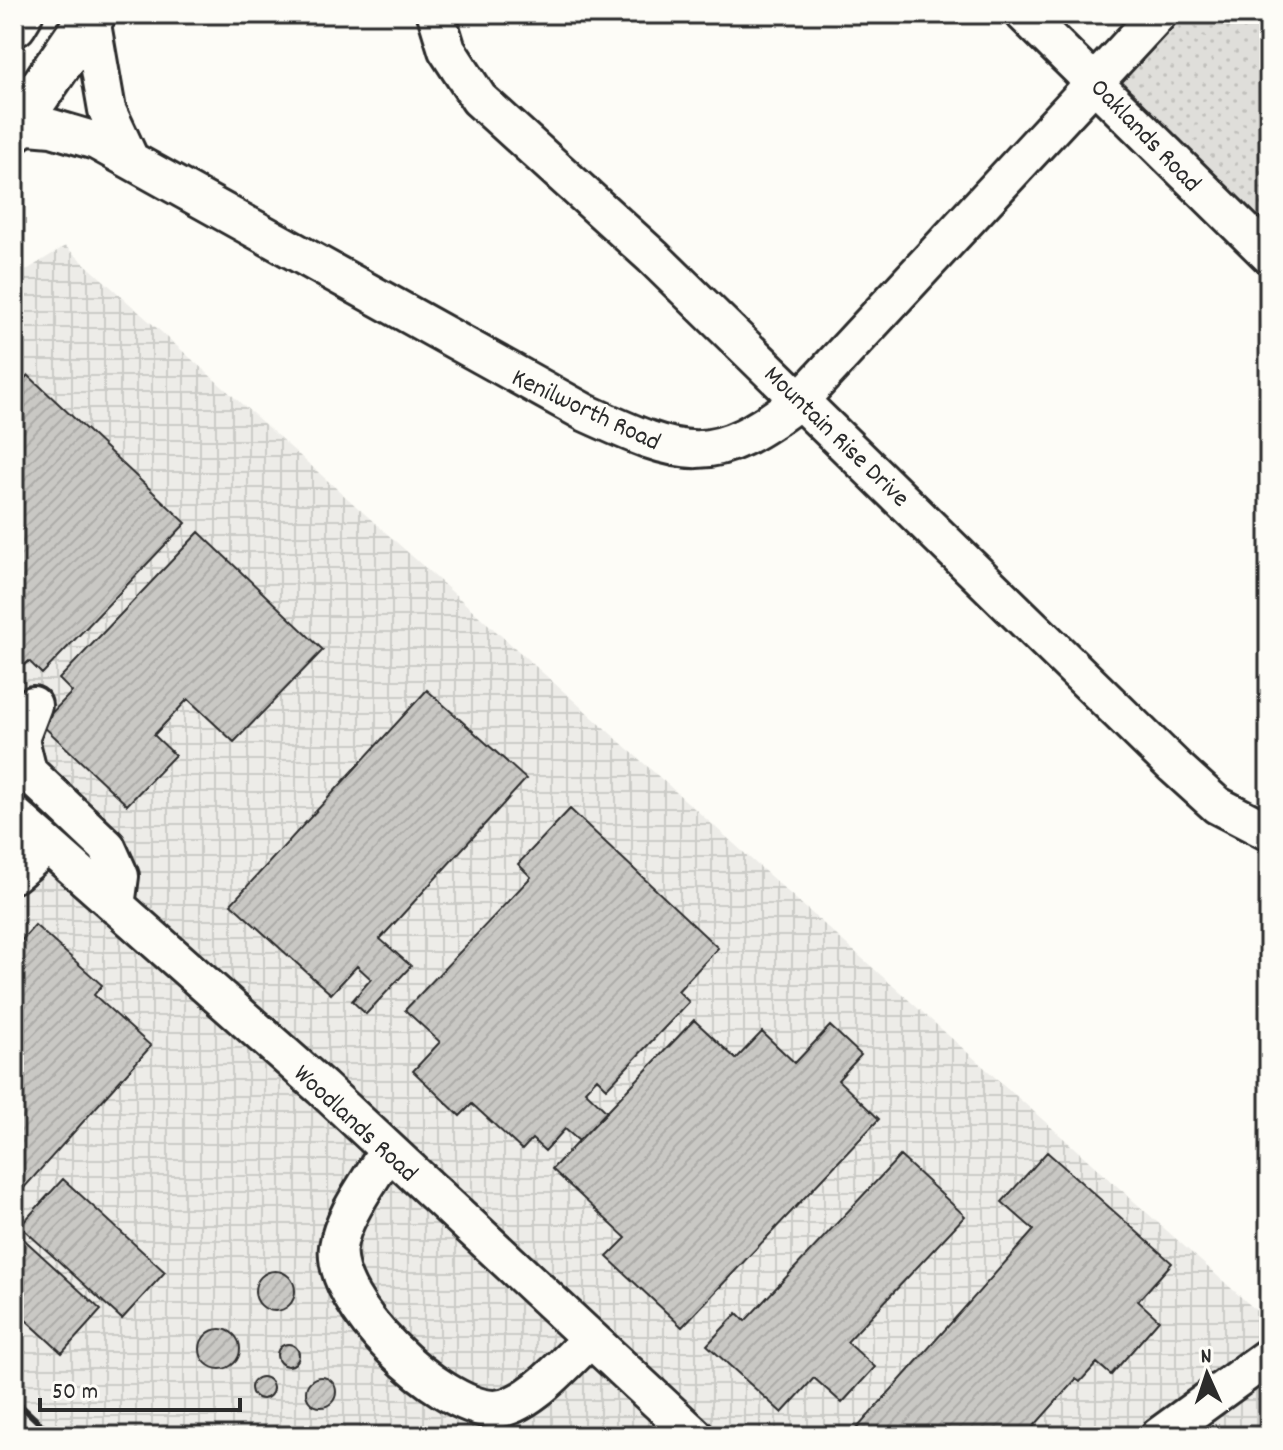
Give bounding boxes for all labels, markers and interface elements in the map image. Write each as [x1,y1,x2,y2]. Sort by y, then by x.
street label: Oaklands Road [1081,71,1208,202]
street label: Mountain Rise Drive [754,358,917,517]
street label: Kenilworth Road [505,361,666,462]
street label: Woodlands Road [284,1057,425,1192]
north arrow [1167,1334,1247,1414]
text: N [1200,1342,1213,1373]
scale bar [40,1362,240,1412]
text: 50 m [52,1376,98,1410]

